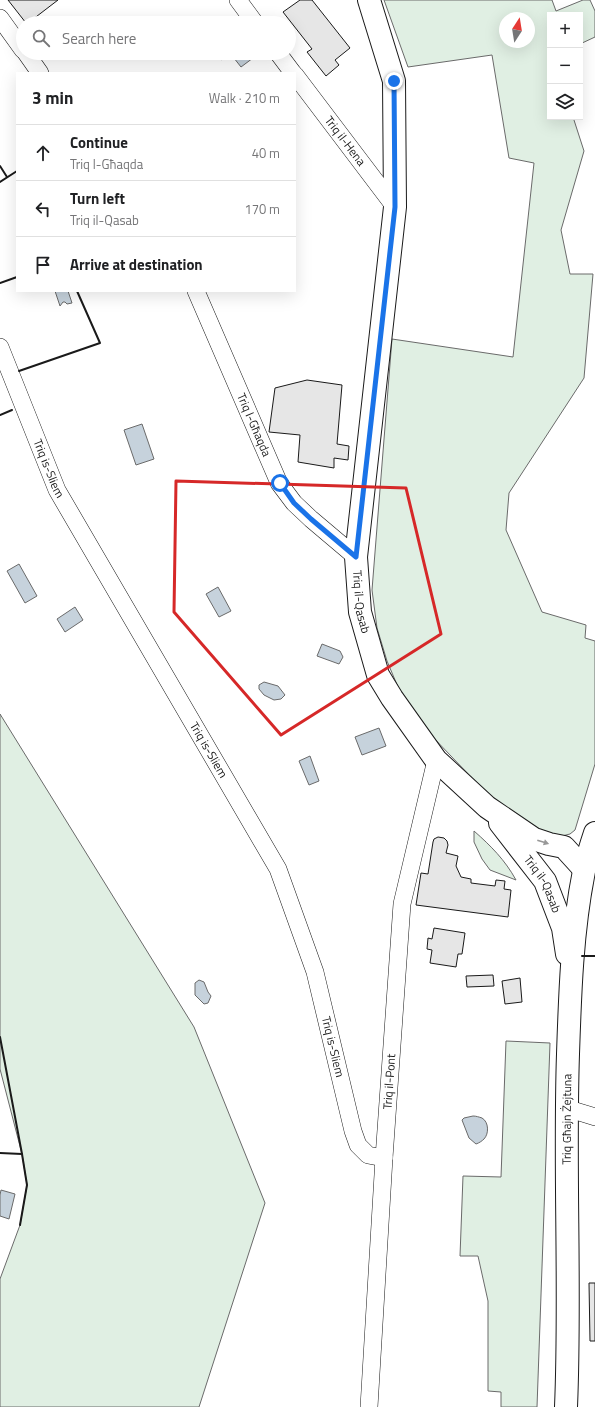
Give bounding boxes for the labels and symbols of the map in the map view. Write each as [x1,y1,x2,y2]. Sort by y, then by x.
north arrow [499,12,535,48]
route end [385,72,403,90]
street label: Triq il-Hena [320,112,371,170]
street label: Triq l-Għaqda [232,390,277,460]
street label: Triq is-Sliem [29,436,70,502]
route start [271,474,289,492]
street label: Triq il-Qasab [348,570,376,635]
street label: Triq is-Sliem [185,718,233,781]
one-way arrow [537,839,549,845]
street label: Triq il-Qasab [519,851,566,915]
street label: Triq is-Sliem [317,1014,350,1079]
street label: Triq il-Pont [377,1052,400,1110]
street label: Triq Għajn Żejtuna [557,1073,576,1164]

